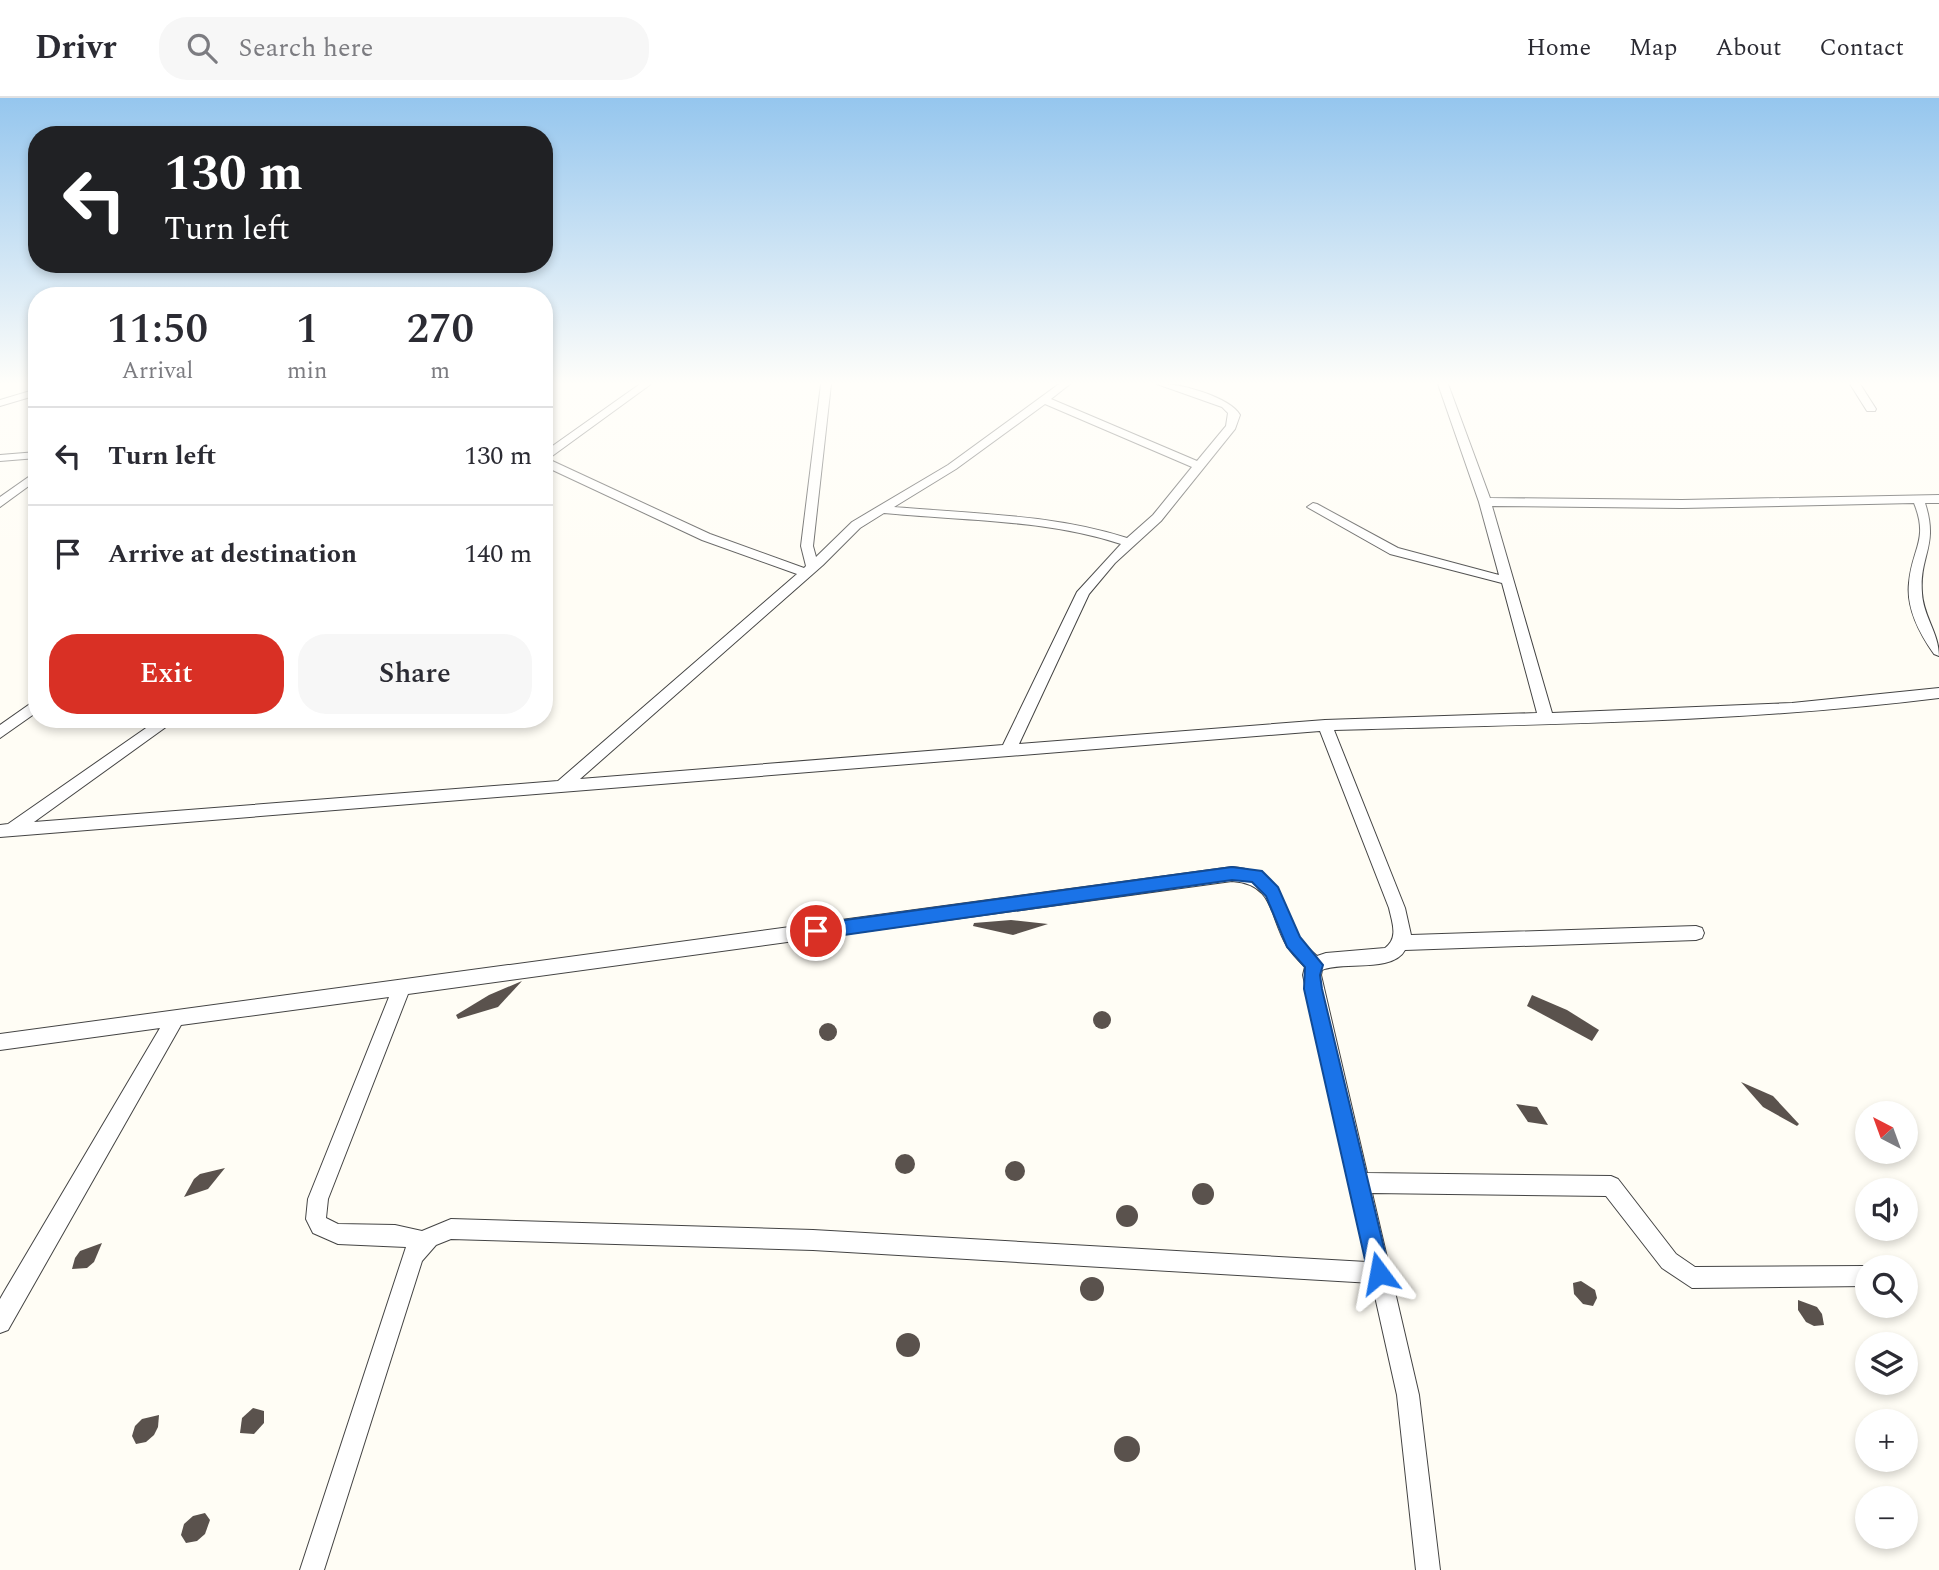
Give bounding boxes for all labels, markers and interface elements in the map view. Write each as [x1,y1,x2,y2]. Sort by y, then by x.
search box [159,17,649,80]
text: Drivr [35,23,117,73]
text: Search here [239,28,373,68]
icon: search [183,29,221,67]
text: Home [1526,30,1591,66]
text: Map [1629,30,1677,66]
text: About [1715,30,1781,66]
text: Contact [1819,30,1904,66]
text: 130 m [164,137,303,212]
icon: left [49,154,140,245]
text: Turn left [164,205,290,254]
text: 11:50 [107,298,208,361]
text: 1 [296,298,318,361]
text: 270 [406,298,474,361]
text: Arrival [122,354,193,389]
text: min [287,354,327,389]
text: m [430,354,450,389]
text: Turn left [108,436,216,476]
text: 130 m [464,436,532,476]
icon: left [49,437,87,475]
text: Arrive at destination [108,534,357,574]
text: 140 m [464,534,532,574]
icon: arrive [49,535,87,573]
button: Exit [49,634,284,714]
button: Share [298,634,532,714]
pin [786,901,846,961]
icon: arrive [797,912,835,950]
north arrow [1855,1101,1918,1164]
map controls [1855,1101,1918,1549]
button: sound [1855,1178,1918,1241]
position arrow [1342,1236,1416,1310]
button: search [1855,1255,1918,1318]
button: layers [1855,1332,1918,1395]
button: + [1855,1409,1918,1472]
button: − [1855,1486,1918,1549]

